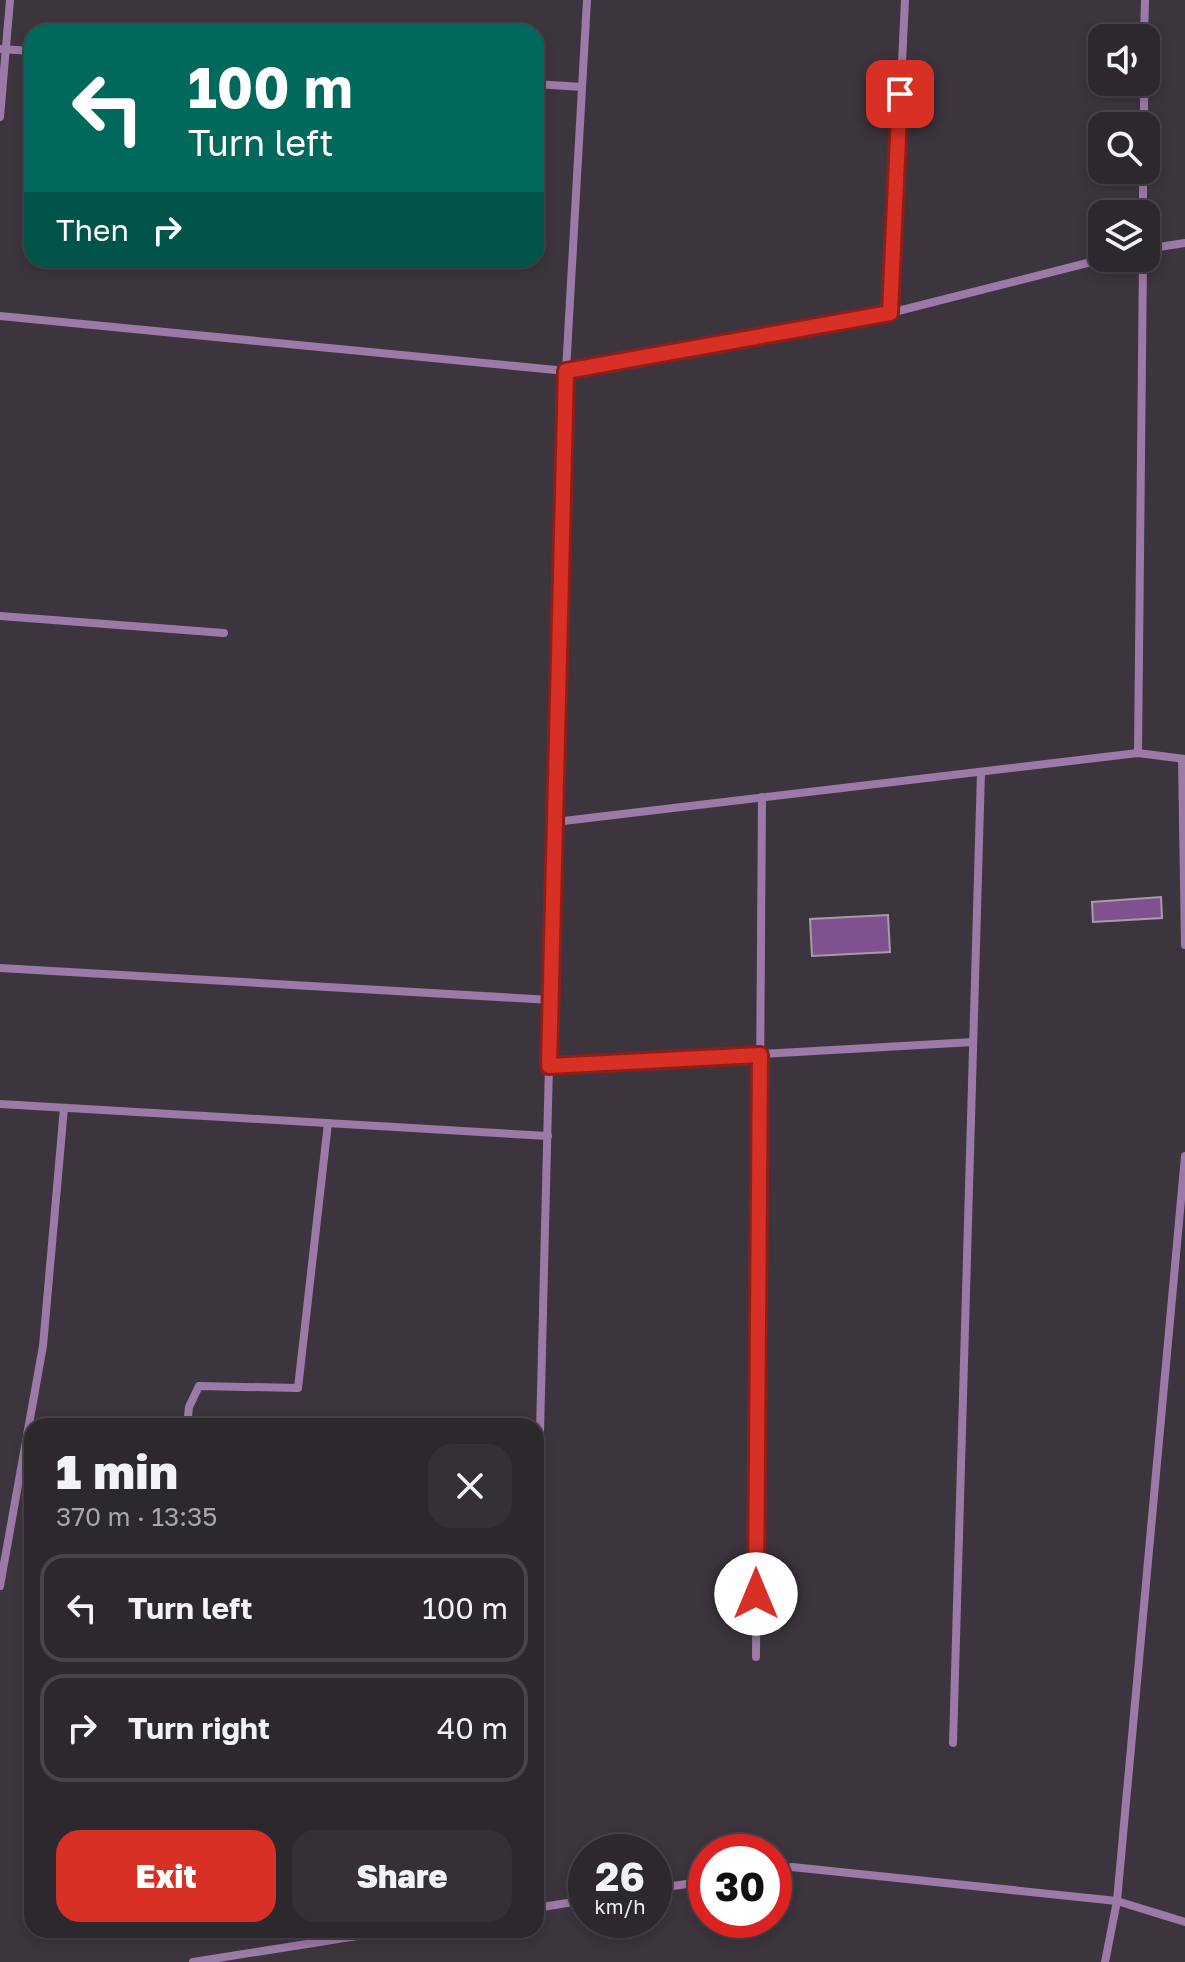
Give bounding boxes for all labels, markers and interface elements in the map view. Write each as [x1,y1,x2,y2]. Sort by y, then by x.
map controls [1088,24,1160,272]
button: sound [1088,24,1160,96]
text: 100 m [188,53,353,120]
icon: left [56,56,160,160]
pin [866,60,934,128]
icon: arrive [878,72,922,116]
button: search [1088,112,1160,184]
text: Turn left [188,121,334,164]
button: layers [1088,200,1160,272]
icon: right [145,208,189,252]
text: Then [56,212,129,248]
text: 1 min [56,1442,178,1500]
button: close [428,1444,512,1528]
text: 370 m · 13:35 [56,1501,217,1532]
position arrow [714,1552,798,1636]
icon: left [60,1586,104,1630]
text: Turn left [128,1590,253,1626]
text: 100 m [422,1590,508,1626]
icon: right [60,1706,104,1750]
text: Turn right [128,1710,270,1746]
text: 40 m [437,1710,508,1746]
button: Exit [56,1830,276,1922]
button: Share [292,1830,512,1922]
speed limit sign: 30 [688,1834,792,1938]
text: 26 [595,1852,645,1900]
text: km/h [595,1894,645,1918]

